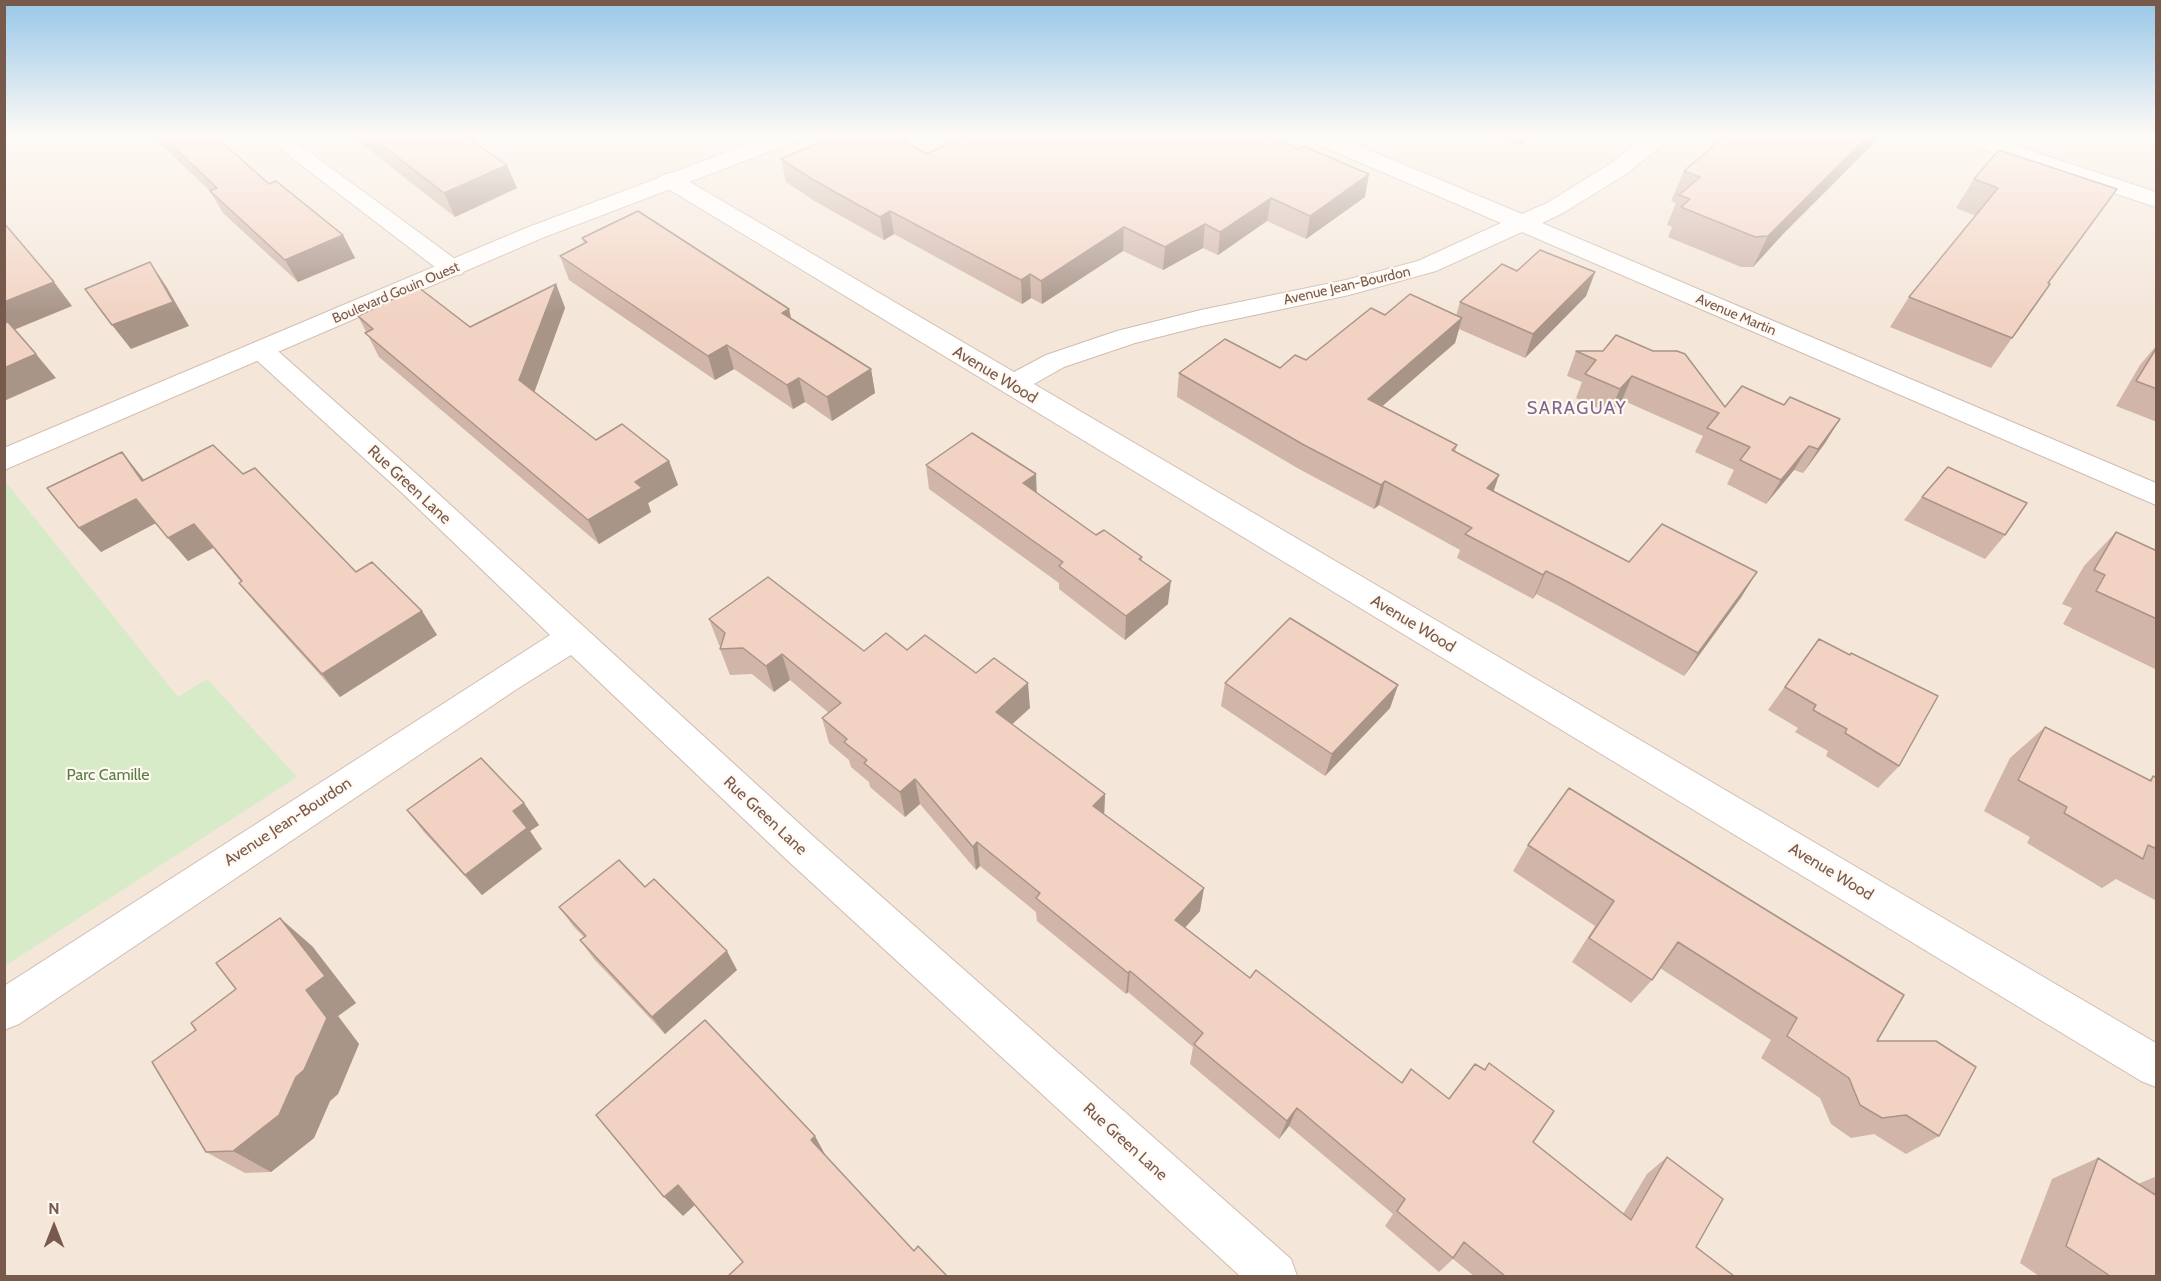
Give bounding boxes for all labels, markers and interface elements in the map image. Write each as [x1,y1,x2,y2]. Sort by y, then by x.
street label: Boulevard Gouin Ouest [330,259,462,327]
street label: Avenue Jean-Bourdon [1282,263,1412,309]
street label: Avenue Martin [1693,291,1779,339]
street label: Avenue Wood [949,342,1041,408]
district label: SARAGUAY [1527,398,1627,420]
street label: Rue Green Lane [363,442,455,528]
street label: Avenue Wood [1367,591,1459,657]
park label: Parc Camille [67,765,149,785]
street label: Rue Green Lane [719,773,811,859]
street label: Avenue Jean-Bourdon [221,774,355,870]
street label: Avenue Wood [1785,839,1877,905]
street label: Rue Green Lane [1079,1099,1171,1185]
north arrow [24,1197,84,1257]
text: N [48,1199,60,1218]

